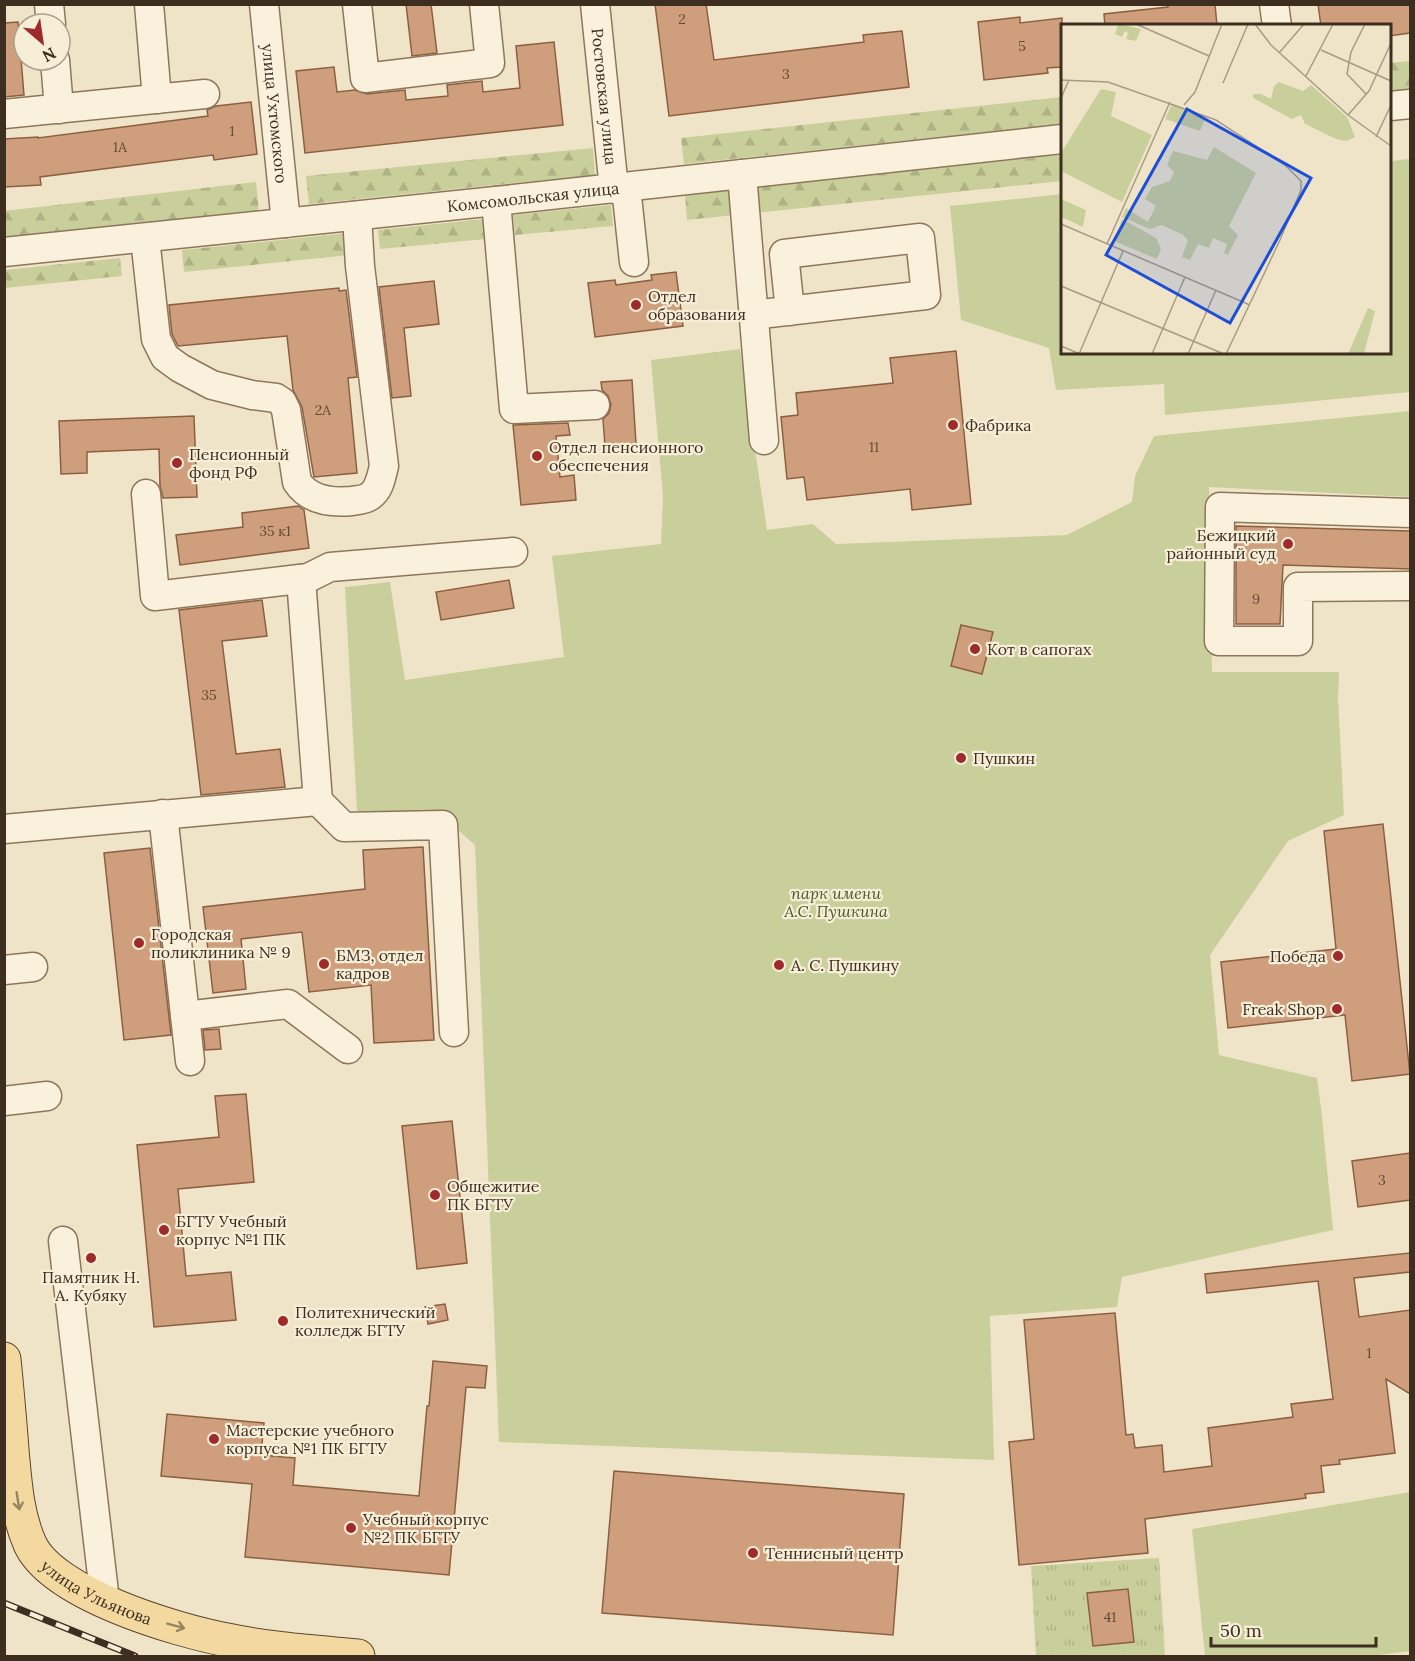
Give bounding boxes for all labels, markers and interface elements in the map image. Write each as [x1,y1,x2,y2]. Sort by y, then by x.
house number: 2 [678,10,686,28]
north arrow [12,12,72,72]
inset map [1061,24,1391,354]
street label: Ростовская улица [588,27,621,166]
house number: 5 [1018,37,1026,55]
text: N [39,43,60,67]
street label: улица Ухтомского [258,43,292,184]
house number: 3 [782,65,790,83]
house number: 1 [229,122,235,140]
house number: 1А [113,138,127,156]
street label: Комсомольская улица [446,178,620,216]
place label: Отдел образования [648,286,746,324]
marker: Отдел образования [629,298,643,312]
house number: 2А [315,401,331,419]
place label: Фабрика [965,415,1032,435]
marker: Фабрика [946,418,960,432]
place label: Отдел пенсионного обеспечения [549,437,703,475]
house number: 11 [869,438,879,456]
place label: Пенсионный фонд РФ [189,444,289,482]
marker: Отдел пенсионного обеспечения [530,449,544,463]
marker: Пенсионный фонд РФ [170,456,184,470]
house number: 35 к1 [259,522,291,540]
place label: Бежицкий районный суд [1166,525,1277,563]
marker: Бежицкий районный суд [1281,537,1295,551]
house number: 9 [1252,590,1260,608]
place label: Кот в сапогах [987,639,1092,659]
marker: Кот в сапогах [968,642,982,656]
house number: 35 [201,686,217,704]
place label: Пушкин [973,748,1035,768]
marker: Пушкин [954,751,968,765]
park label: парк имени А.С. Пушкина [783,883,888,921]
place label: Городская поликлиника № 9 [151,924,291,962]
marker: Городская поликлиника № 9 [132,936,146,950]
place label: БМЗ, отдел кадров [336,945,424,983]
place label: Победа [1270,946,1326,966]
marker: Победа [1331,949,1345,963]
place label: А. С. Пушкину [790,955,900,975]
marker: БМЗ, отдел кадров [317,957,331,971]
marker: А. С. Пушкину [772,958,786,972]
place label: Freak Shop [1242,999,1325,1019]
marker: Freak Shop [1330,1002,1344,1016]
house number: 3 [1378,1171,1386,1189]
place label: Общежитие ПК БГТУ [447,1176,540,1214]
marker: Общежитие ПК БГТУ [428,1188,442,1202]
place label: БГТУ Учебный корпус №1 ПК [176,1211,287,1249]
marker: БГТУ Учебный корпус №1 ПК [157,1223,171,1237]
marker: Памятник Н. А. Кубяку [84,1251,98,1265]
place label: Памятник Н. А. Кубяку [42,1267,140,1305]
place label: Политехнический колледж БГТУ [295,1302,435,1340]
marker: Политехнический колледж БГТУ [276,1314,290,1328]
house number: 1 [1366,1344,1372,1362]
place label: Мастерские учебного корпуса №1 ПК БГТУ [226,1420,394,1458]
marker: Мастерские учебного корпуса №1 ПК БГТУ [207,1432,221,1446]
one-way arrow [13,1491,24,1510]
place label: Учебный корпус №2 ПК БГТУ [362,1509,489,1547]
marker: Учебный корпус №2 ПК БГТУ [344,1521,358,1535]
place label: Теннисный центр [765,1543,904,1563]
marker: Теннисный центр [746,1546,760,1560]
street label: улица Ульянова [37,1555,154,1629]
house number: 41 [1104,1608,1116,1626]
scale bar [1211,1610,1376,1648]
text: 50 m [1220,1619,1262,1642]
one-way arrow [166,1621,185,1632]

